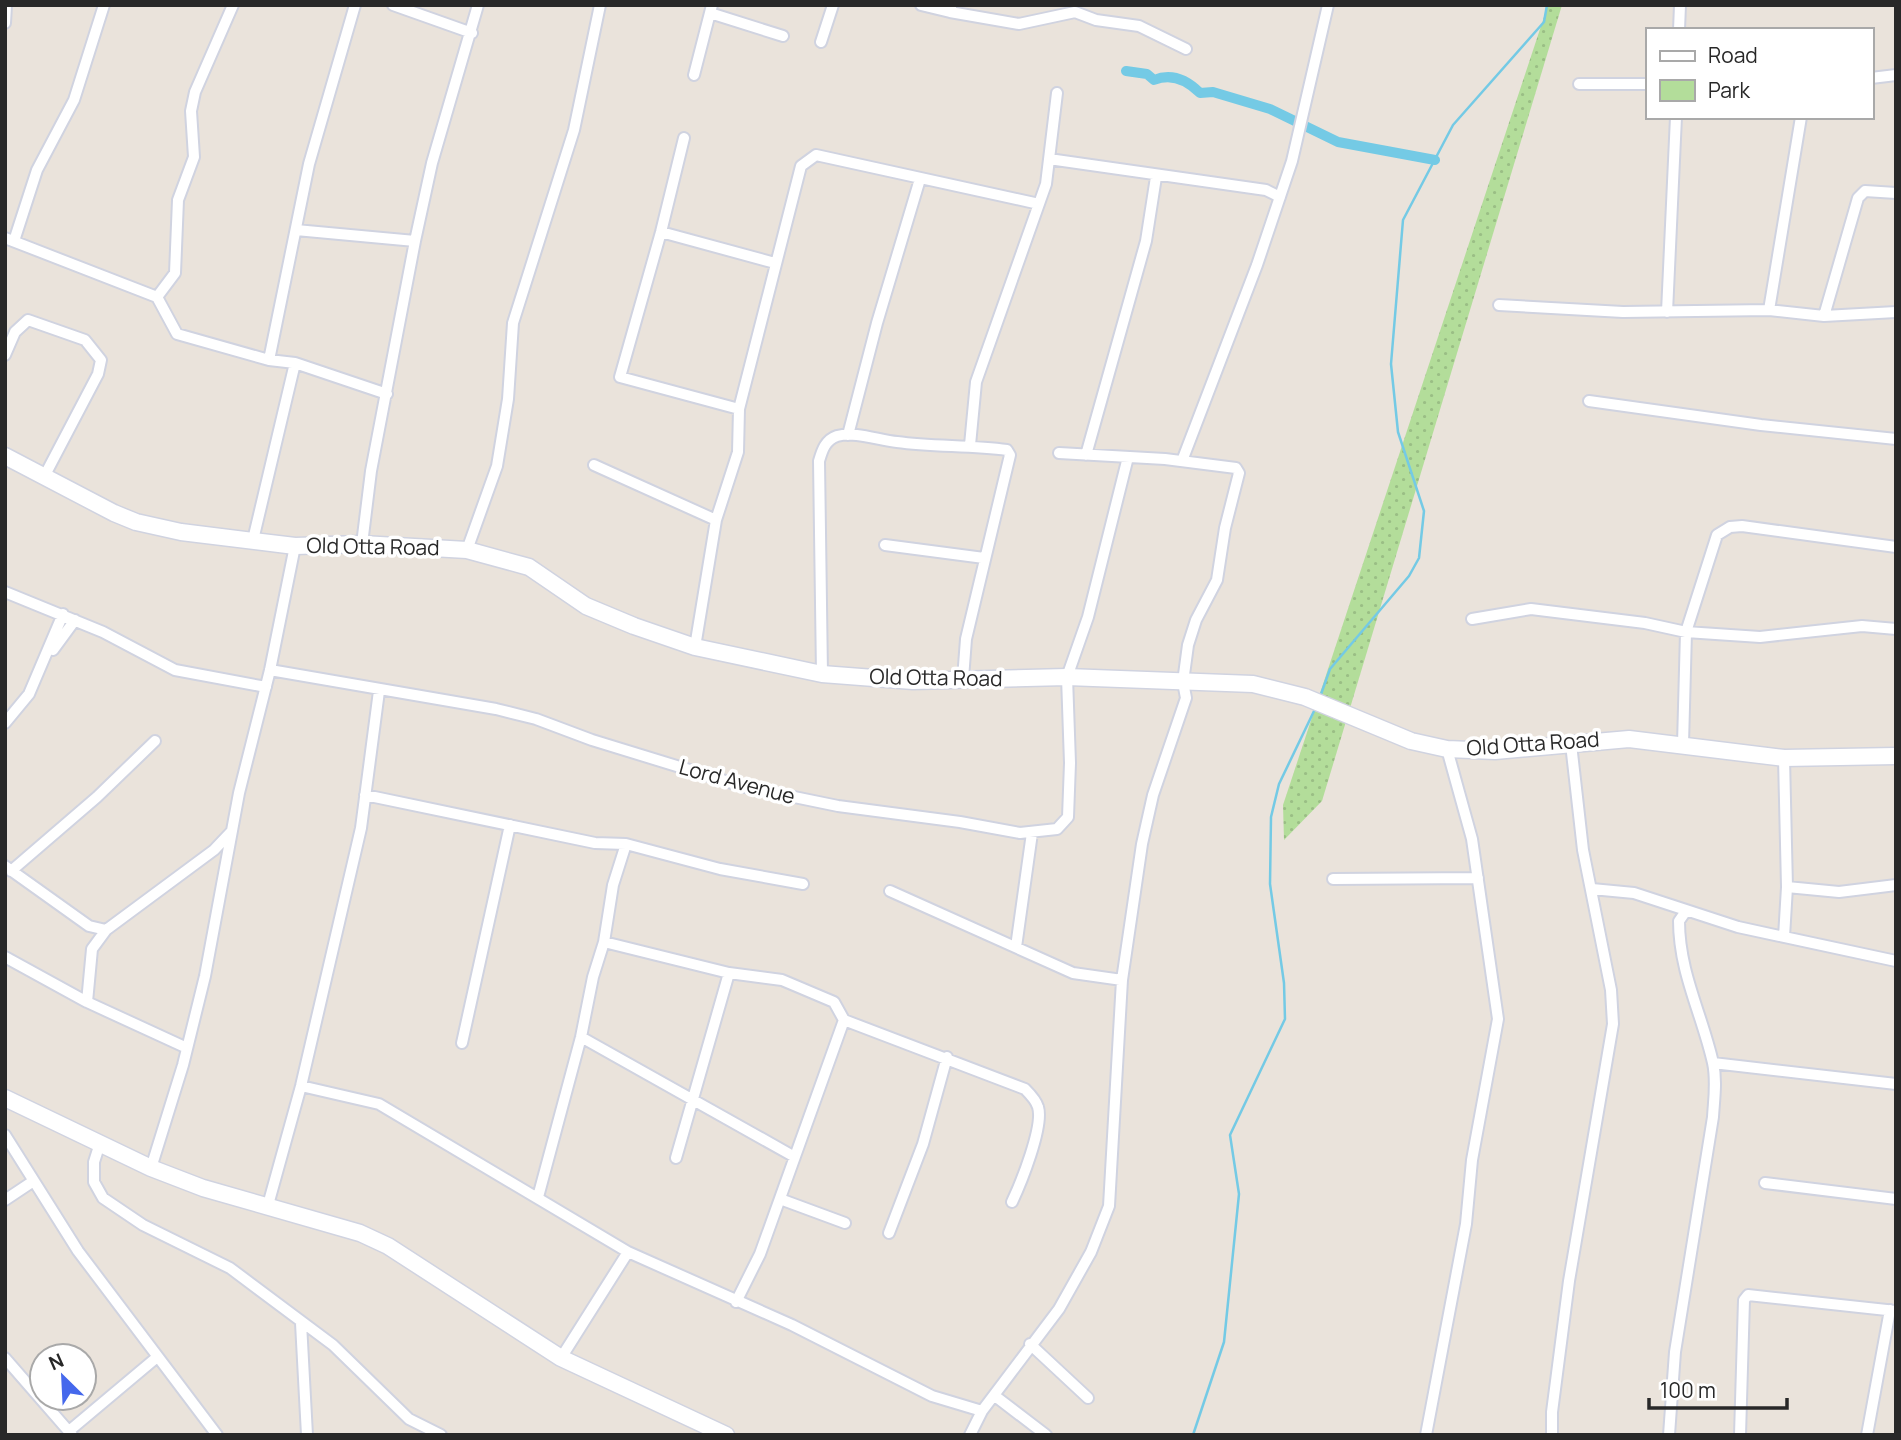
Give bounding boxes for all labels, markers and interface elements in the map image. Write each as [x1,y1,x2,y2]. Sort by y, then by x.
legend [1646,28,1873,119]
text: Road [1708,41,1758,69]
text: Park [1708,76,1750,104]
street label: Old Otta Road [306,531,440,561]
street label: Old Otta Road [869,662,1003,692]
street label: Old Otta Road [1466,724,1600,762]
street label: Lord Avenue [676,752,798,810]
north arrow [28,1342,98,1412]
text: N [45,1347,68,1376]
scale bar [1649,1366,1787,1410]
text: 100 m [1660,1376,1716,1404]

